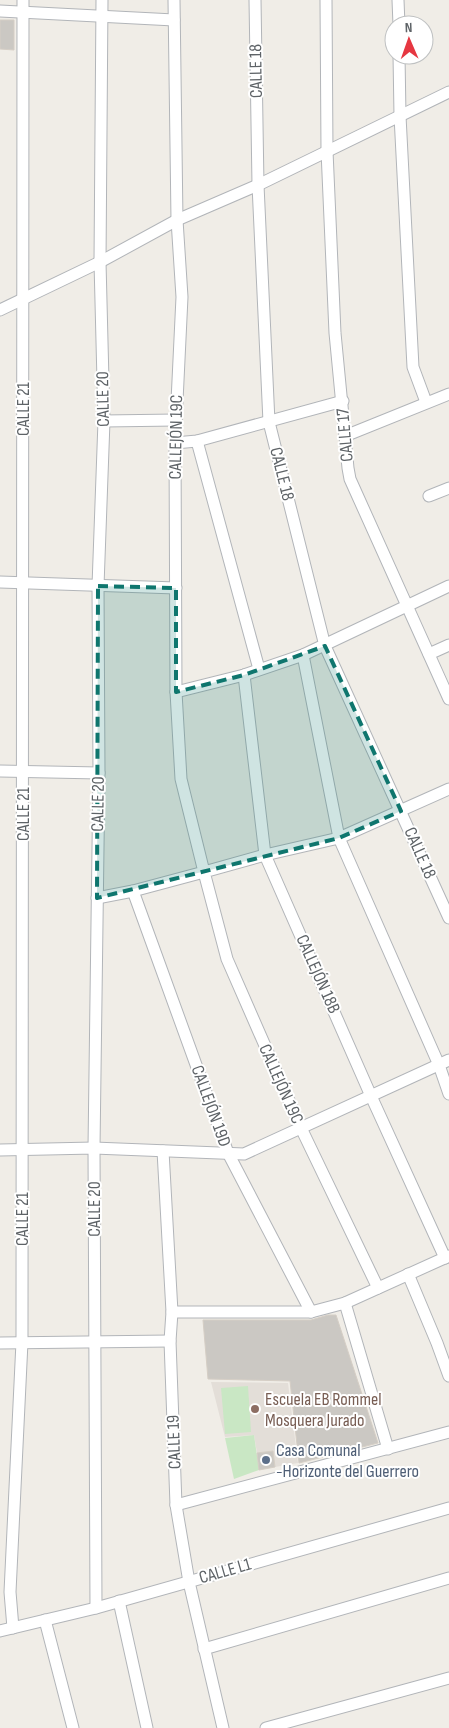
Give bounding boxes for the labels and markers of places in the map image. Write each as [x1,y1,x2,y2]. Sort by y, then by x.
place label: Escuela EB Rommel Mosquera Jurado [265,1389,382,1431]
marker: Escuela EB Rommel Mosquera Jurado [249,1403,261,1415]
place label: Casa Comunal -Horizonte del Guerrero [276,1440,419,1482]
marker: Casa Comunal -Horizonte del Guerrero [260,1454,272,1466]

